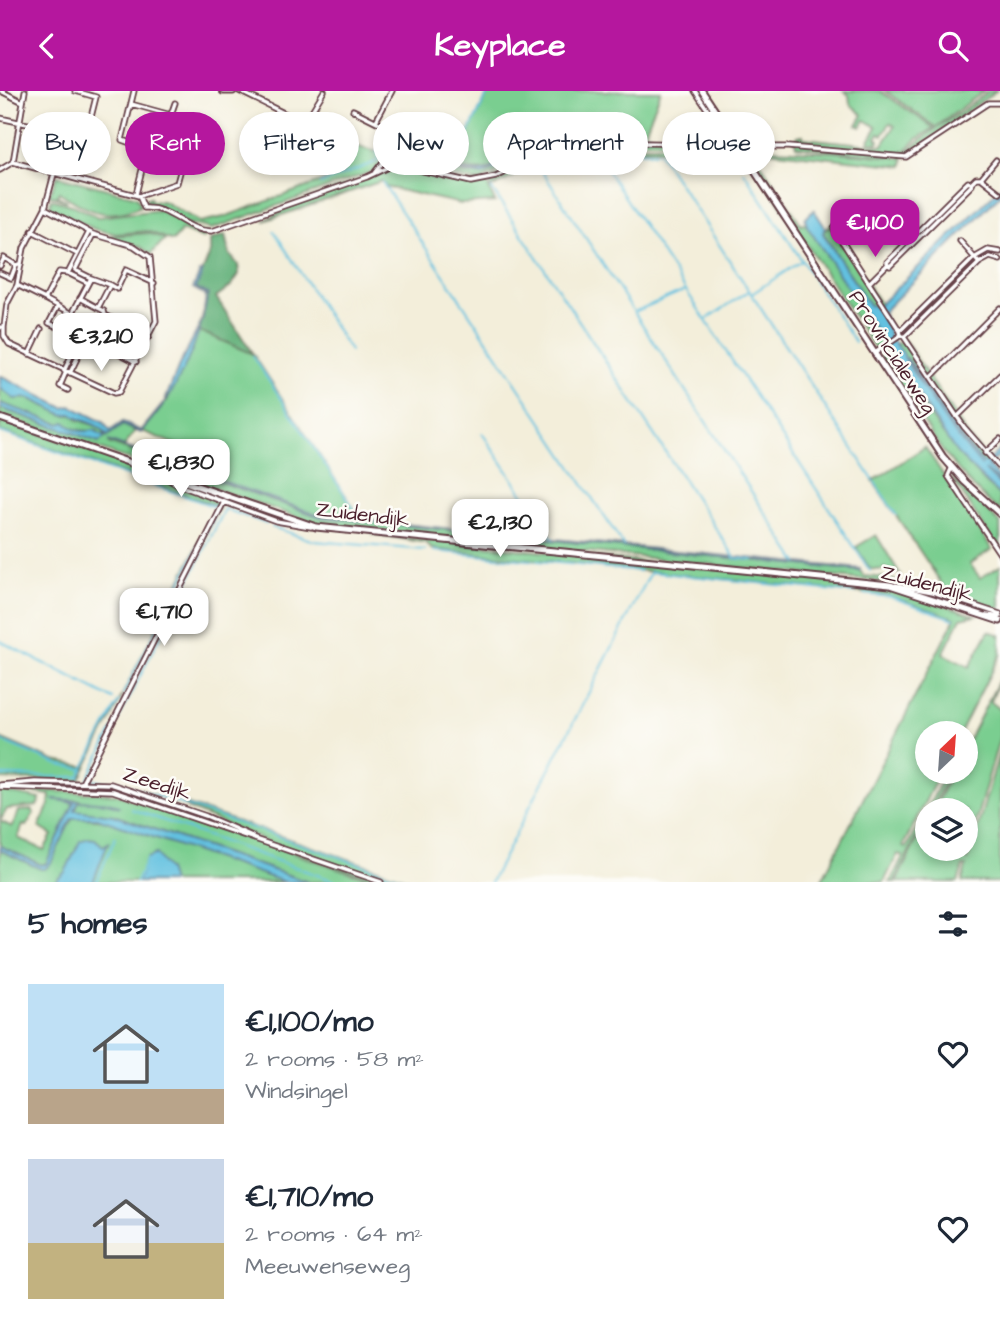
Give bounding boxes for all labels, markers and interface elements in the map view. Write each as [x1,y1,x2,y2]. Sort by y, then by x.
text: Keyplace [435,23,565,68]
icon: back [28,27,66,65]
icon: search [934,27,972,65]
chip: Buy [21,112,111,175]
chip: Rent [125,112,225,175]
chip: Filters [239,112,359,175]
chip: New [373,112,469,175]
chip: Apartment [483,112,648,175]
chip: House [662,112,775,175]
pin: €1,100 [818,199,932,259]
text: €1,100 [846,206,904,238]
street label: Provincialeweg [840,285,944,421]
pin: €3,210 [44,313,158,373]
text: €3,210 [69,320,133,352]
pin: €1,830 [124,439,238,499]
text: €1,830 [148,446,214,478]
street label: Zuidendijk [315,494,411,535]
pin: €2,130 [443,499,557,559]
text: €2,130 [468,506,532,538]
street label: Zuidendijk [878,557,976,610]
pin: €1,710 [107,589,221,648]
text: €1,710 [136,595,192,627]
north arrow [915,721,978,784]
map controls [915,721,978,861]
street label: Zeedijk [119,759,195,808]
button: layers [915,798,978,861]
text: 5 homes [28,903,148,945]
icon: filters [934,905,972,943]
text: €1,100/mo [245,1001,374,1043]
icon: home [84,1012,168,1096]
icon: heart [934,1035,972,1073]
text: 2 rooms · 58 m² [245,1043,424,1075]
text: Windsingel [245,1075,348,1107]
text: €1,710/mo [245,1176,373,1218]
icon: home [84,1187,168,1271]
icon: heart [934,1210,972,1248]
text: 2 rooms · 64 m² [245,1218,423,1250]
text: Meeuwenseweg [245,1250,410,1282]

